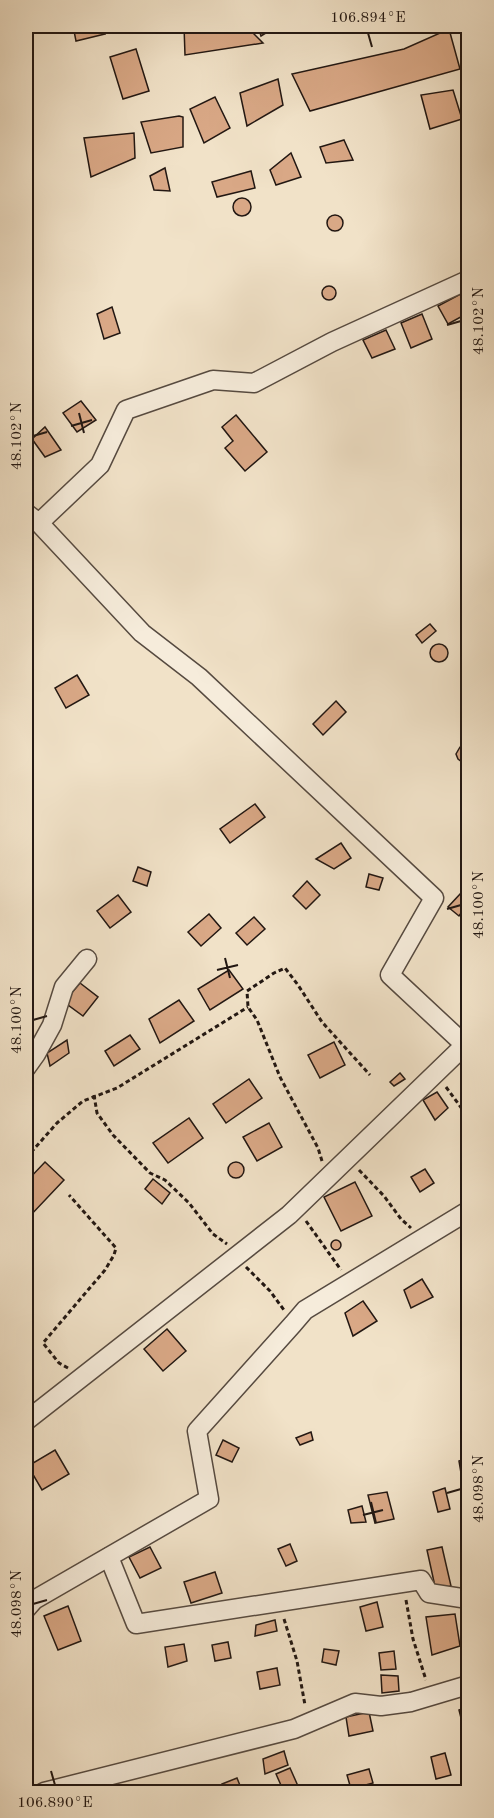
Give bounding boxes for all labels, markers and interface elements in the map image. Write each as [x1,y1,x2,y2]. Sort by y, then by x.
text: 106.894°E [330,11,406,26]
text: 48.102°N [472,287,487,355]
text: 48.102°N [10,402,25,470]
text: 48.100°N [472,871,487,939]
text: 48.100°N [10,986,25,1054]
text: 48.098°N [472,1455,487,1523]
text: 48.098°N [10,1570,25,1638]
text: 106.890°E [17,1796,93,1811]

